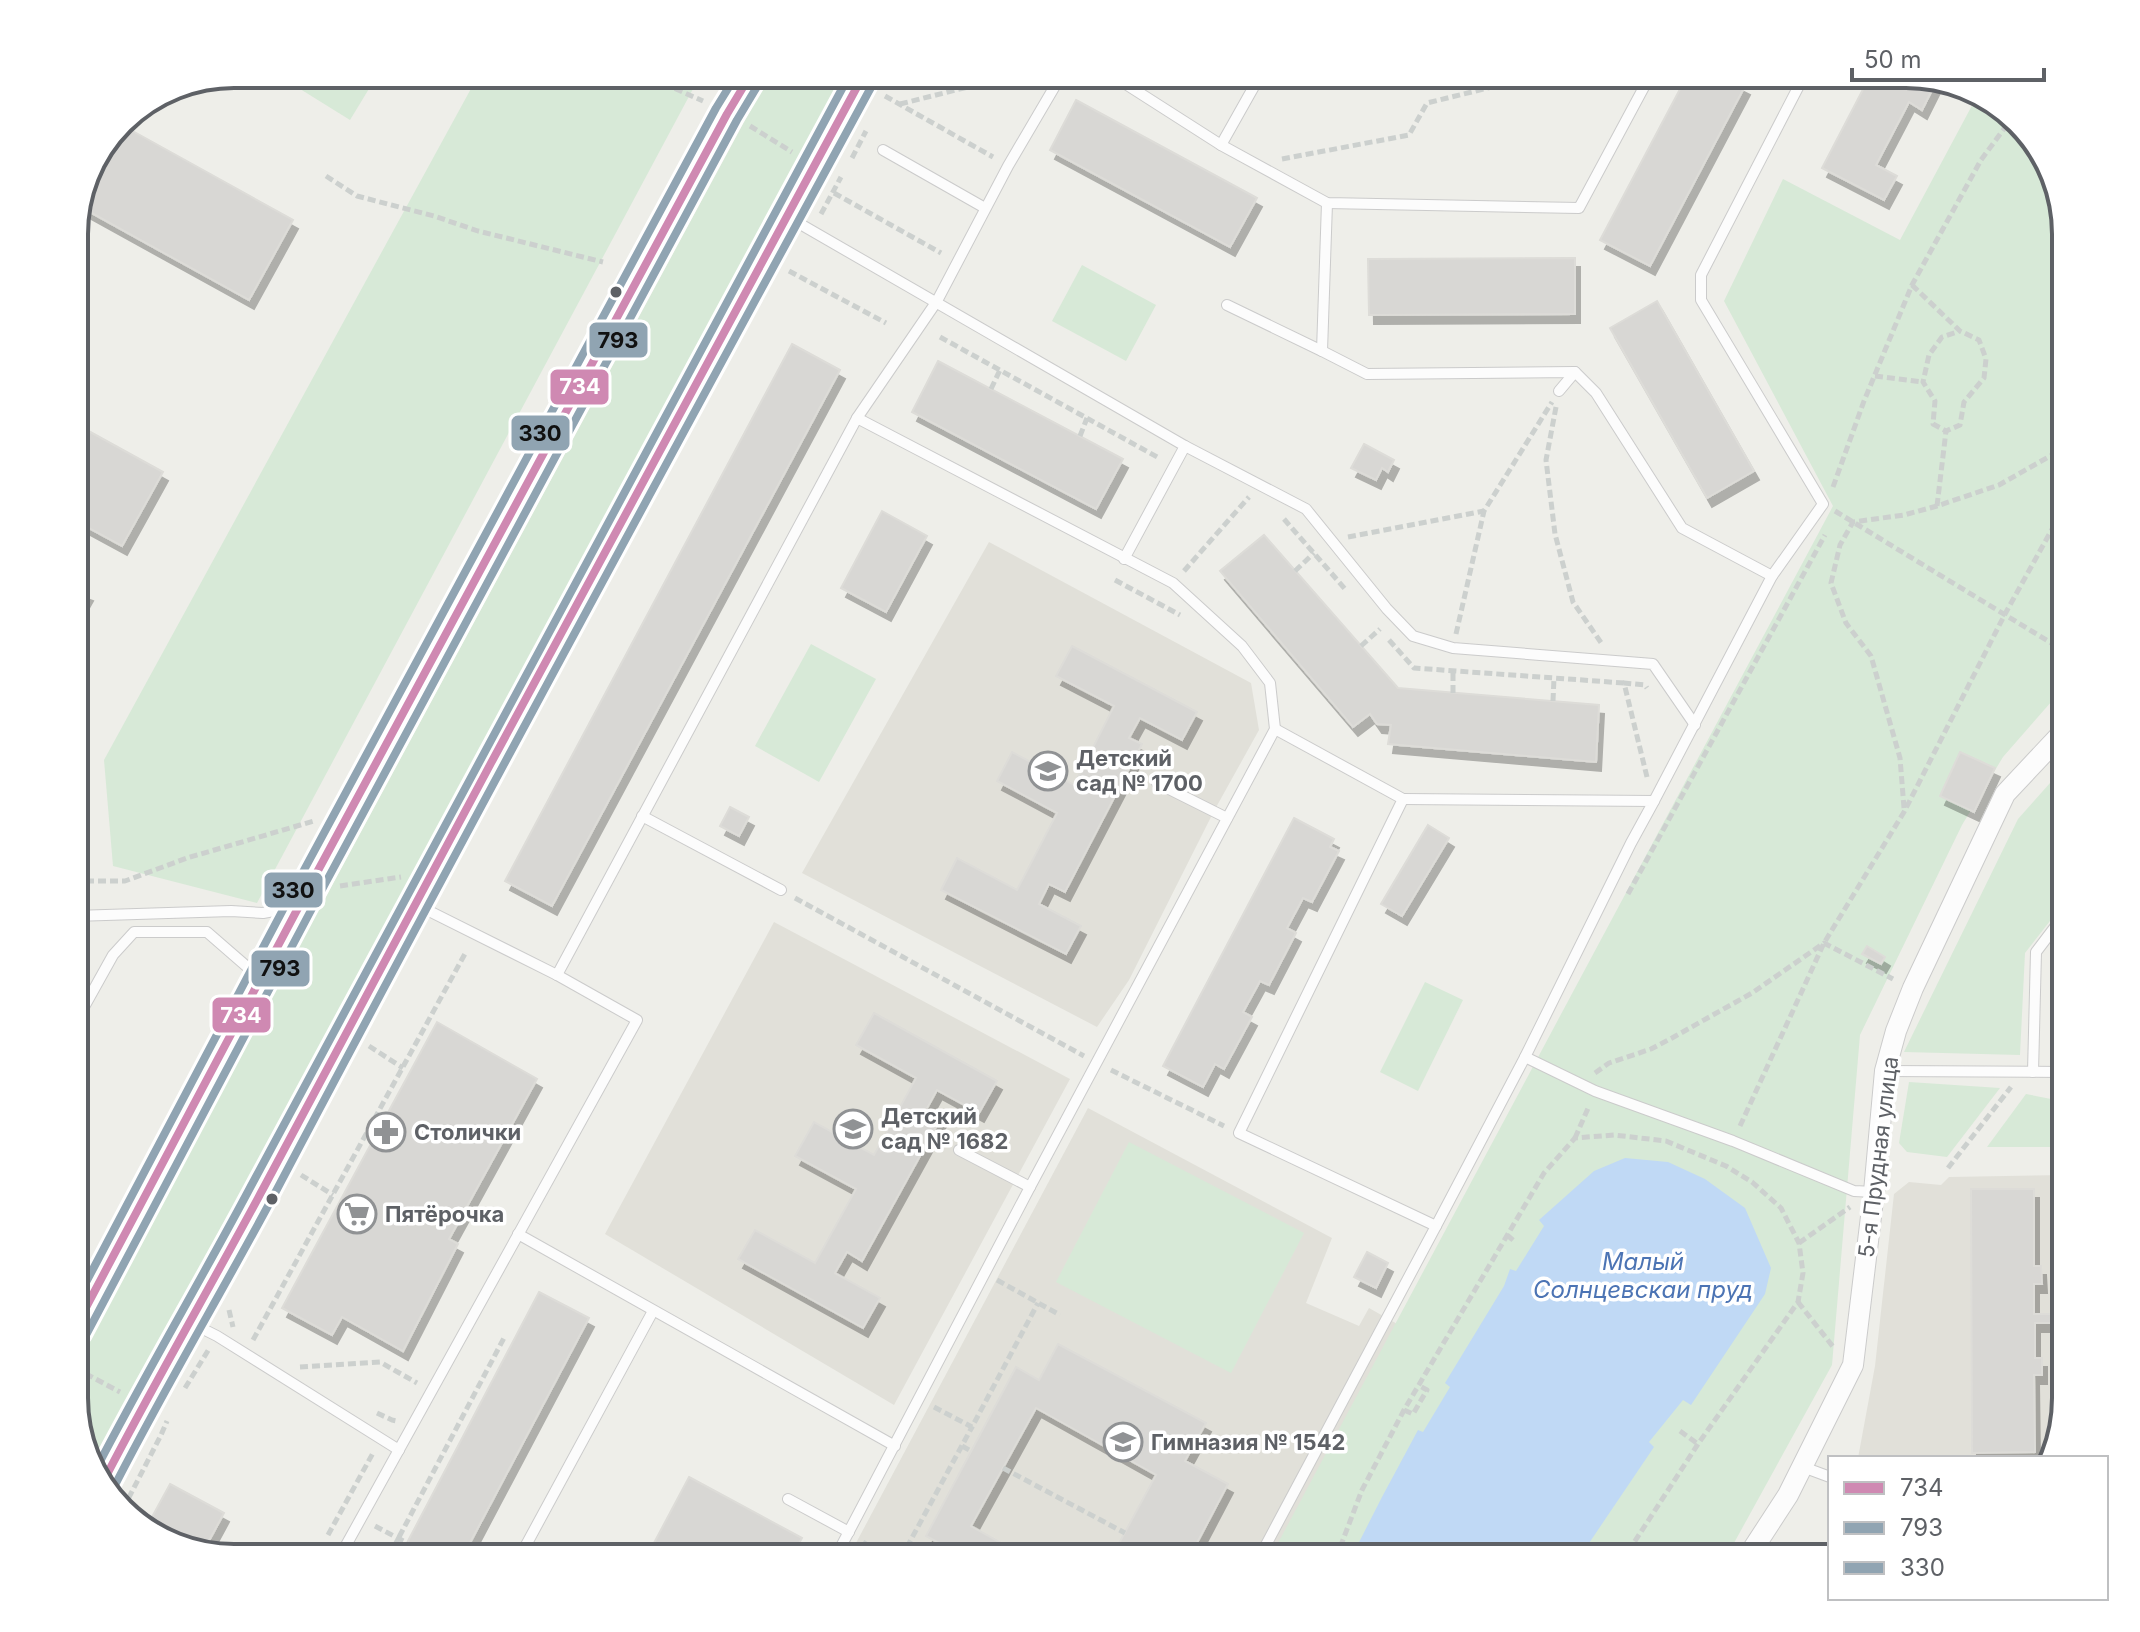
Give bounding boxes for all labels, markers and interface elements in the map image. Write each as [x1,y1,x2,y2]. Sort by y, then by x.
scale bar [1852,32,2044,82]
text: 50 m [1864,45,1922,74]
unlabelled marker [608,284,624,300]
line badge: 793 [588,321,649,359]
text: 793 [597,327,639,353]
line badge: 734 [549,368,610,406]
text: 734 [559,373,601,399]
line badge: 330 [510,414,571,452]
text: 330 [518,420,562,446]
place label: Детский сад № 1700 [1076,745,1203,796]
school or university icon: Детский сад № 1700 [1027,750,1069,792]
line badge: 330 [263,871,324,909]
text: 330 [271,877,315,903]
line badge: 793 [250,949,311,988]
text: 793 [259,955,301,981]
line badge: 734 [211,996,272,1034]
text: 734 [220,1002,262,1028]
street label: 5-я Прудная улица [1853,1055,1903,1259]
place label: Детский сад № 1682 [881,1103,1008,1154]
school or university icon: Детский сад № 1682 [832,1108,874,1150]
pharmacy icon: Столички [365,1111,407,1153]
place label: Столички [414,1119,521,1145]
unlabelled marker [264,1191,280,1207]
supermarket icon: Пятёрочка [336,1193,378,1235]
place label: Пятёрочка [385,1201,504,1227]
water label: Малый Солнцевскаи пруд [1533,1247,1753,1304]
school or university icon: Гимназия № 1542 [1102,1421,1144,1463]
place label: Гимназия № 1542 [1151,1429,1345,1455]
legend [1828,1456,2108,1600]
text: 734 [1900,1473,1944,1502]
text: 793 [1900,1513,1943,1542]
text: 330 [1900,1553,1945,1582]

